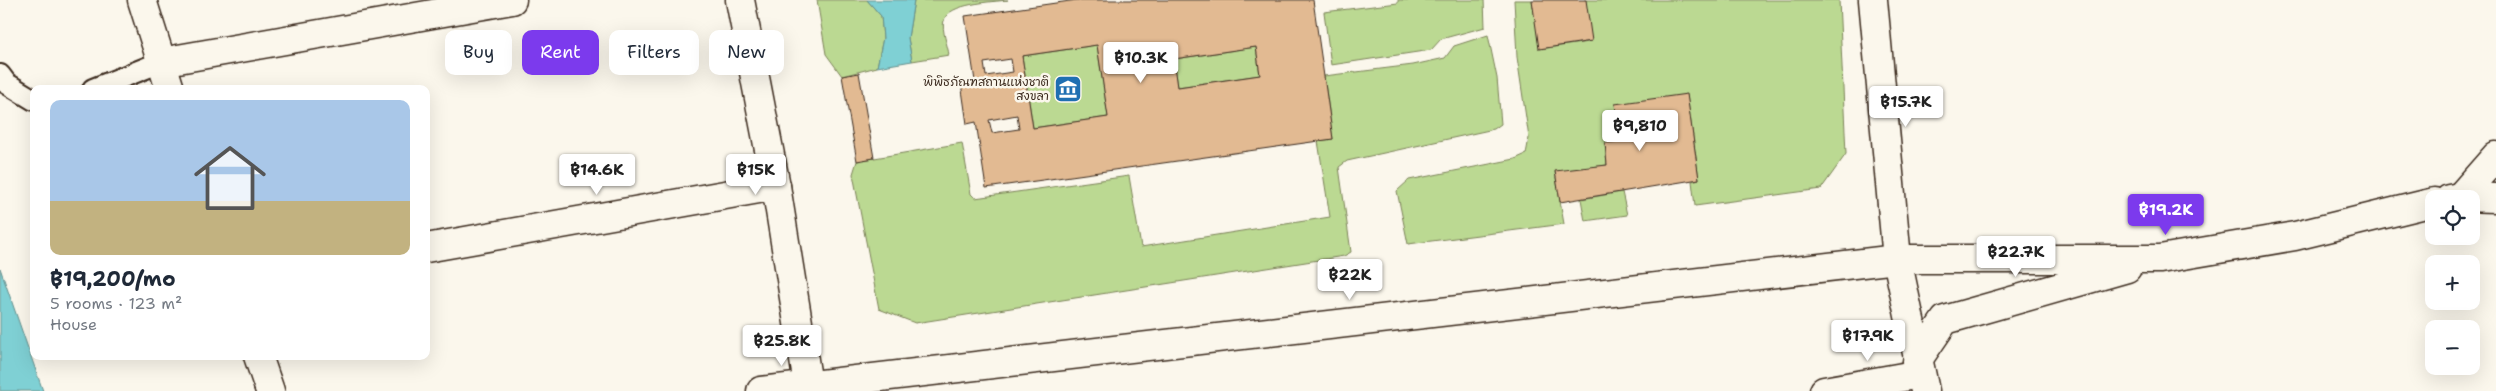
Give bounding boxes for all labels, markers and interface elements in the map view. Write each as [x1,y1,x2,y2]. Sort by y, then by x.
chip: Buy [445,30,512,75]
chip: Rent [522,30,599,75]
chip: Filters [609,30,699,75]
chip: New [709,30,784,75]
pin: ฿10.3K [1100,42,1182,84]
text: ฿10.3K [1114,47,1168,68]
place label: พิพิธภัณฑสถานแห่งชาติ สงขลา [923,74,1049,104]
museum icon: พิพิธภัณฑสถานแห่งชาติ สงขลา [1053,74,1083,104]
pin: ฿15.7K [1865,86,1947,128]
text: ฿15.7K [1880,91,1932,112]
pin: ฿9,810 [1599,110,1681,152]
text: ฿9,810 [1613,115,1667,136]
icon: home [185,133,275,223]
pin: ฿14.6K [556,154,638,196]
pin: ฿15K [726,154,786,196]
text: ฿14.6K [570,159,624,180]
text: ฿15K [737,159,775,180]
map controls [2425,190,2480,375]
button: locate [2425,190,2480,245]
pin: ฿19.2K [2125,194,2207,236]
text: ฿19.2K [2139,199,2193,220]
pin: ฿22.7K [1975,236,2057,278]
text: ฿22.7K [1988,241,2044,262]
button: + [2425,255,2480,310]
pin: ฿22K [1320,258,1380,301]
text: ฿22K [1328,264,1372,285]
text: ฿19,200/mo [50,265,176,293]
text: 5 rooms · 123 m² [50,293,182,314]
text: House [50,314,97,335]
pin: ฿17.9K [1827,320,1909,362]
button: − [2425,320,2480,375]
pin: ฿25.8K [741,324,823,367]
text: ฿17.9K [1842,325,1894,346]
text: ฿25.8K [754,330,810,351]

